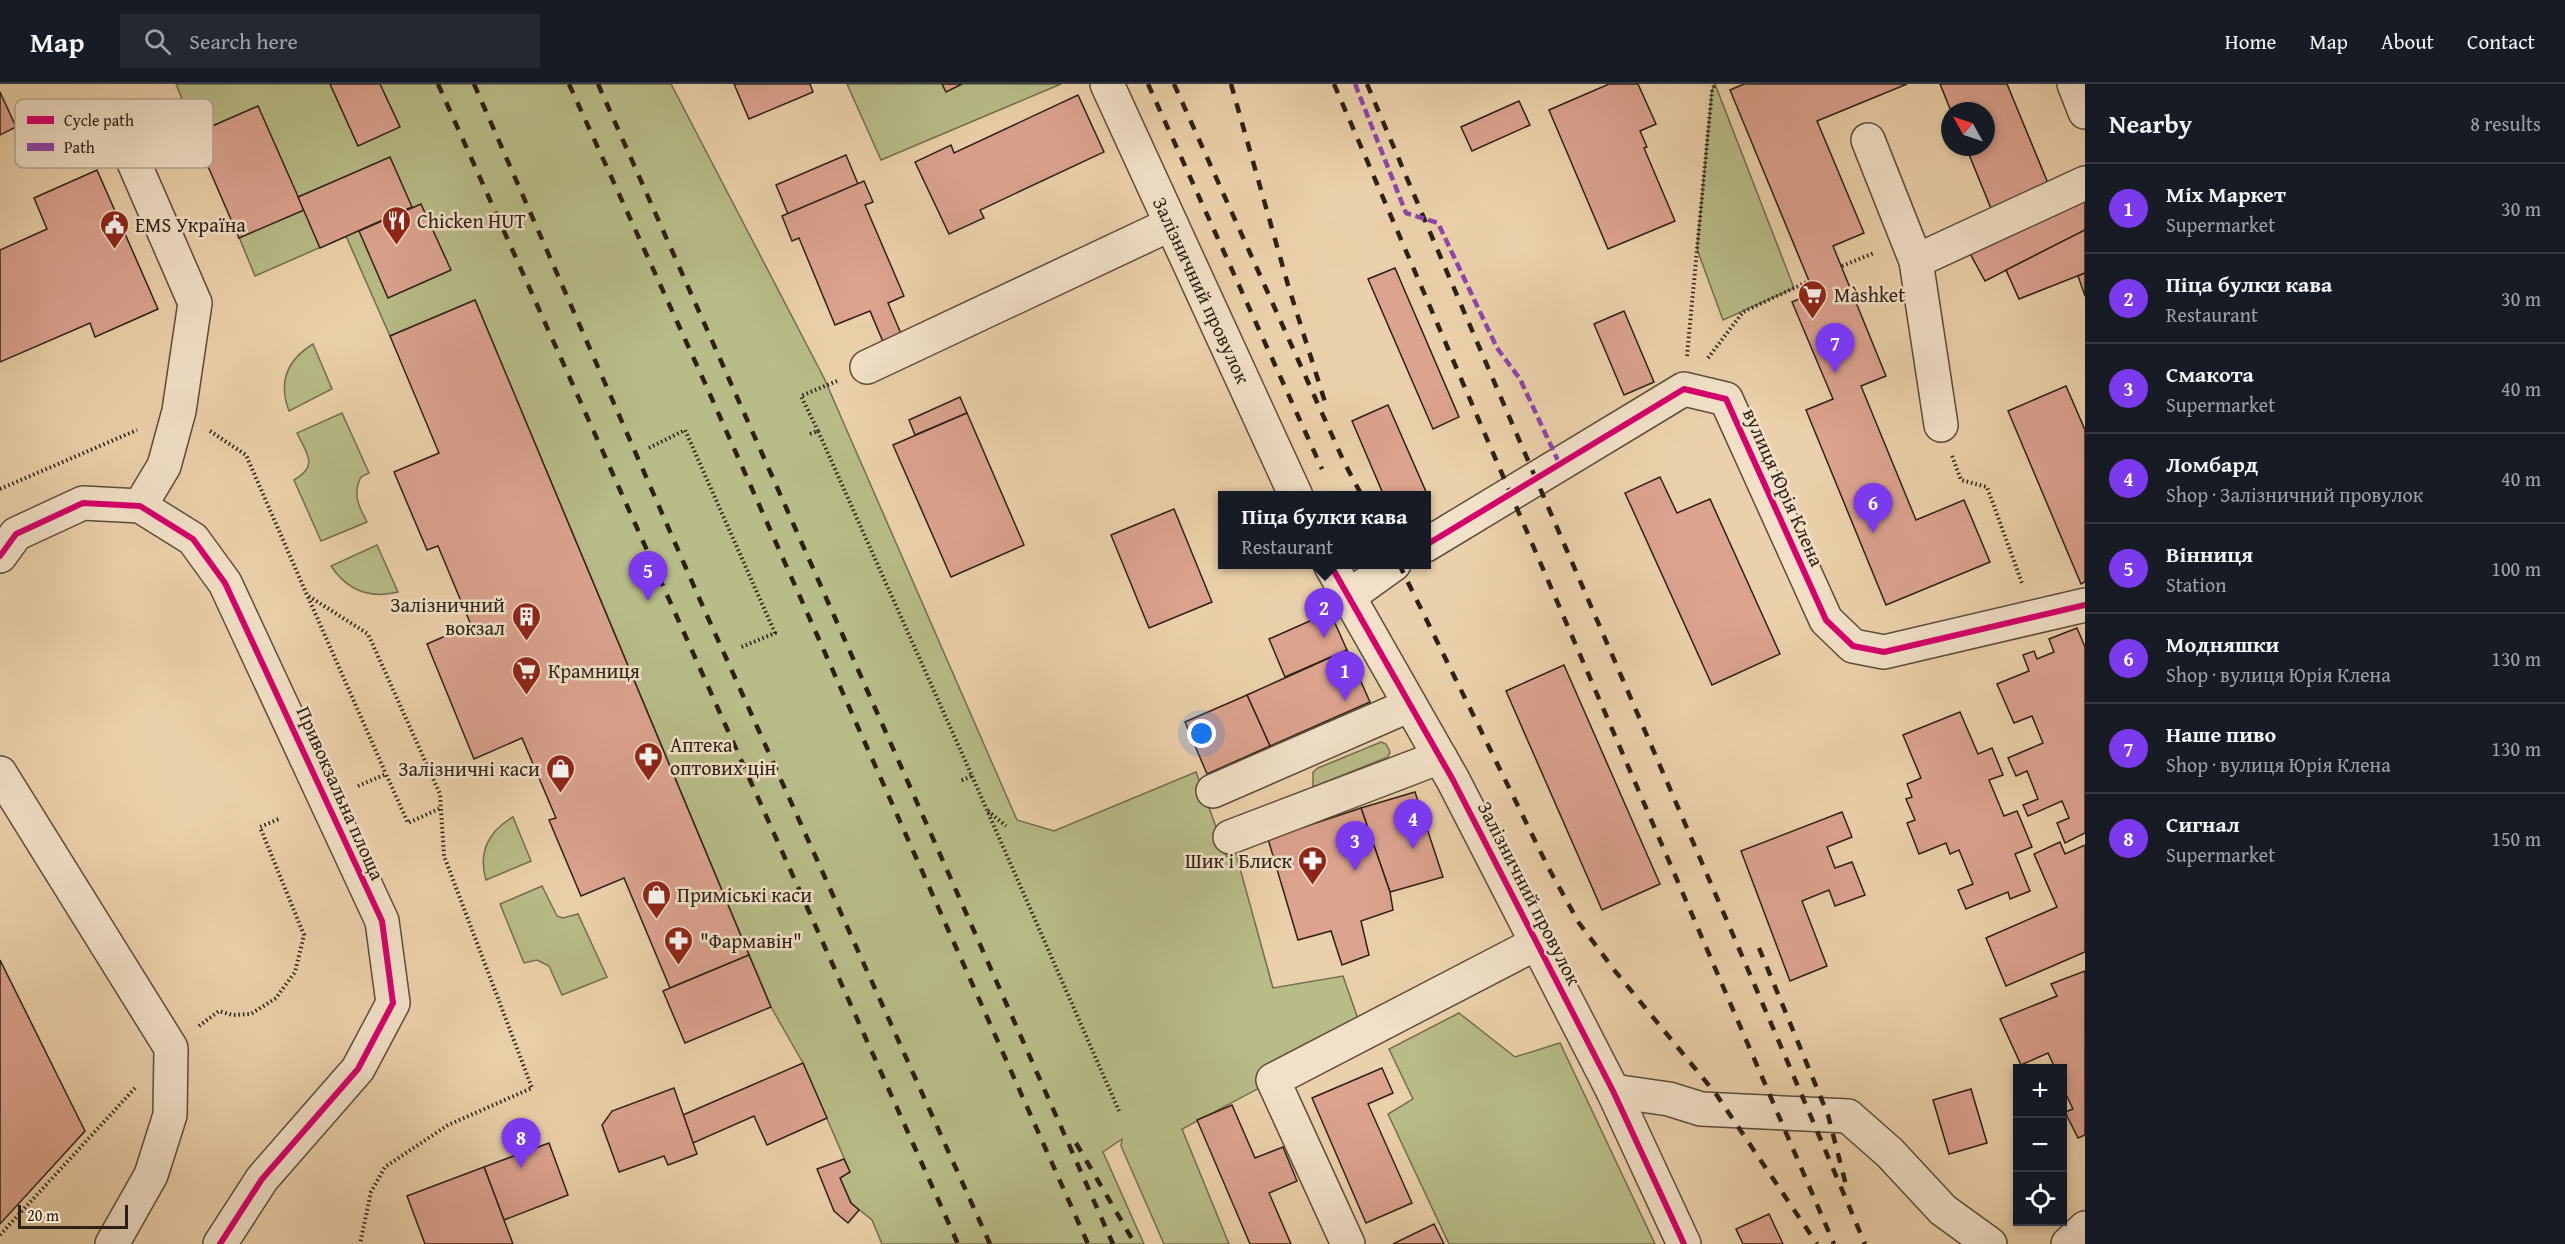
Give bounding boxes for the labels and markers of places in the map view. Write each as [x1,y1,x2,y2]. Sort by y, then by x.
restaurant icon: Chicken HUT [380,204,412,246]
place label: Chicken HUT [417,206,526,235]
public building icon: EMS Україна [98,208,130,250]
place label: EMS Україна [135,210,246,239]
supermarket icon: Màshket [1797,278,1829,320]
place label: Màshket [1834,280,1905,309]
pin: 7 [1816,324,1854,373]
pin: 6 [1854,484,1892,533]
pin: 5 [628,552,668,601]
pin: 2 [1304,588,1344,638]
place label: Залізничний вокзал [390,590,505,642]
building icon: Залізничний вокзал [510,600,542,642]
pin: 1 [1326,652,1364,701]
supermarket icon: Крамниця [511,654,543,696]
place label: Крамниця [548,656,640,685]
place label: Аптека оптових цін [670,730,777,782]
pharmacy icon: Аптека оптових цін [633,740,665,782]
shop icon: Залізничні каси [545,752,577,794]
place label: Залізничні каси [398,754,540,783]
pin: 4 [1394,800,1432,849]
pin: 3 [1336,822,1374,871]
pharmacy icon: Шик і Блиск [1297,844,1329,886]
place label: Шик і Блиск [1185,846,1293,875]
shop icon: Приміські каси [640,878,672,920]
place label: Приміські каси [677,880,812,909]
pharmacy icon: "Фармавін" [663,924,695,966]
place label: "Фармавін" [700,926,802,955]
pin: 8 [502,1118,540,1168]

